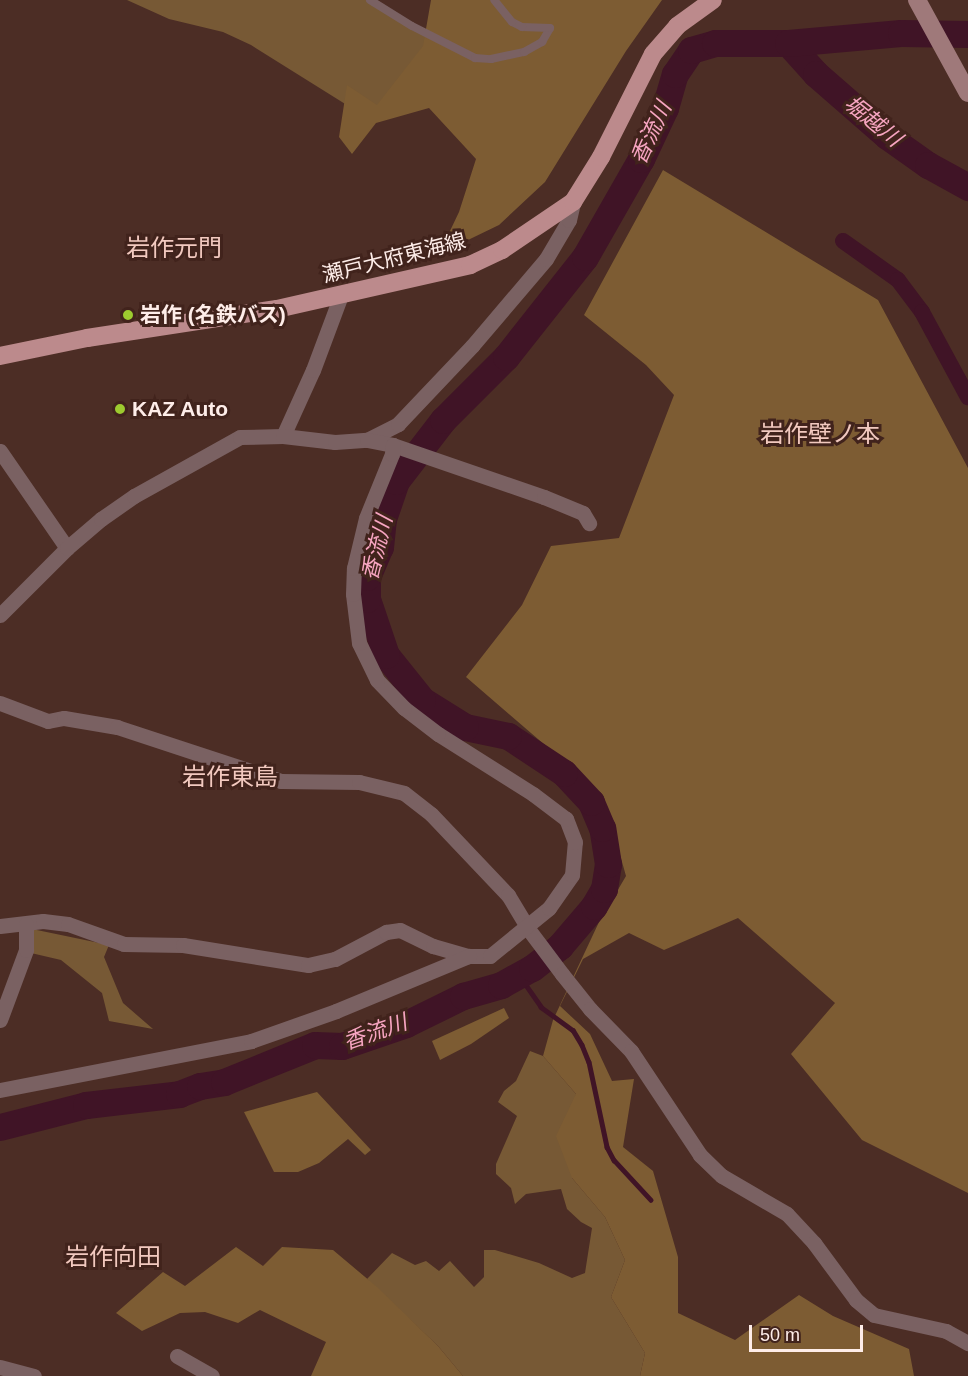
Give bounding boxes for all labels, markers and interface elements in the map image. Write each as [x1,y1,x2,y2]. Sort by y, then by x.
water label: 堀越川 [839,90,907,152]
water label: 香流川 [625,98,677,168]
street label: 瀬戸大府東海線 [320,228,468,288]
district label: 岩作元門 [126,234,222,262]
place label: 岩作 (名鉄バス) [140,302,286,328]
marker: 岩作 (名鉄バス) [121,308,135,322]
place label: KAZ Auto [132,396,229,422]
marker: KAZ Auto [113,402,127,416]
district label: 岩作壁ノ本 [760,420,880,448]
water label: 香流川 [356,513,398,583]
district label: 岩作東島 [182,763,278,791]
water label: 香流川 [340,1009,410,1055]
district label: 岩作向田 [65,1243,161,1271]
scale bar [752,1313,866,1351]
text: 50 m [760,1325,800,1345]

